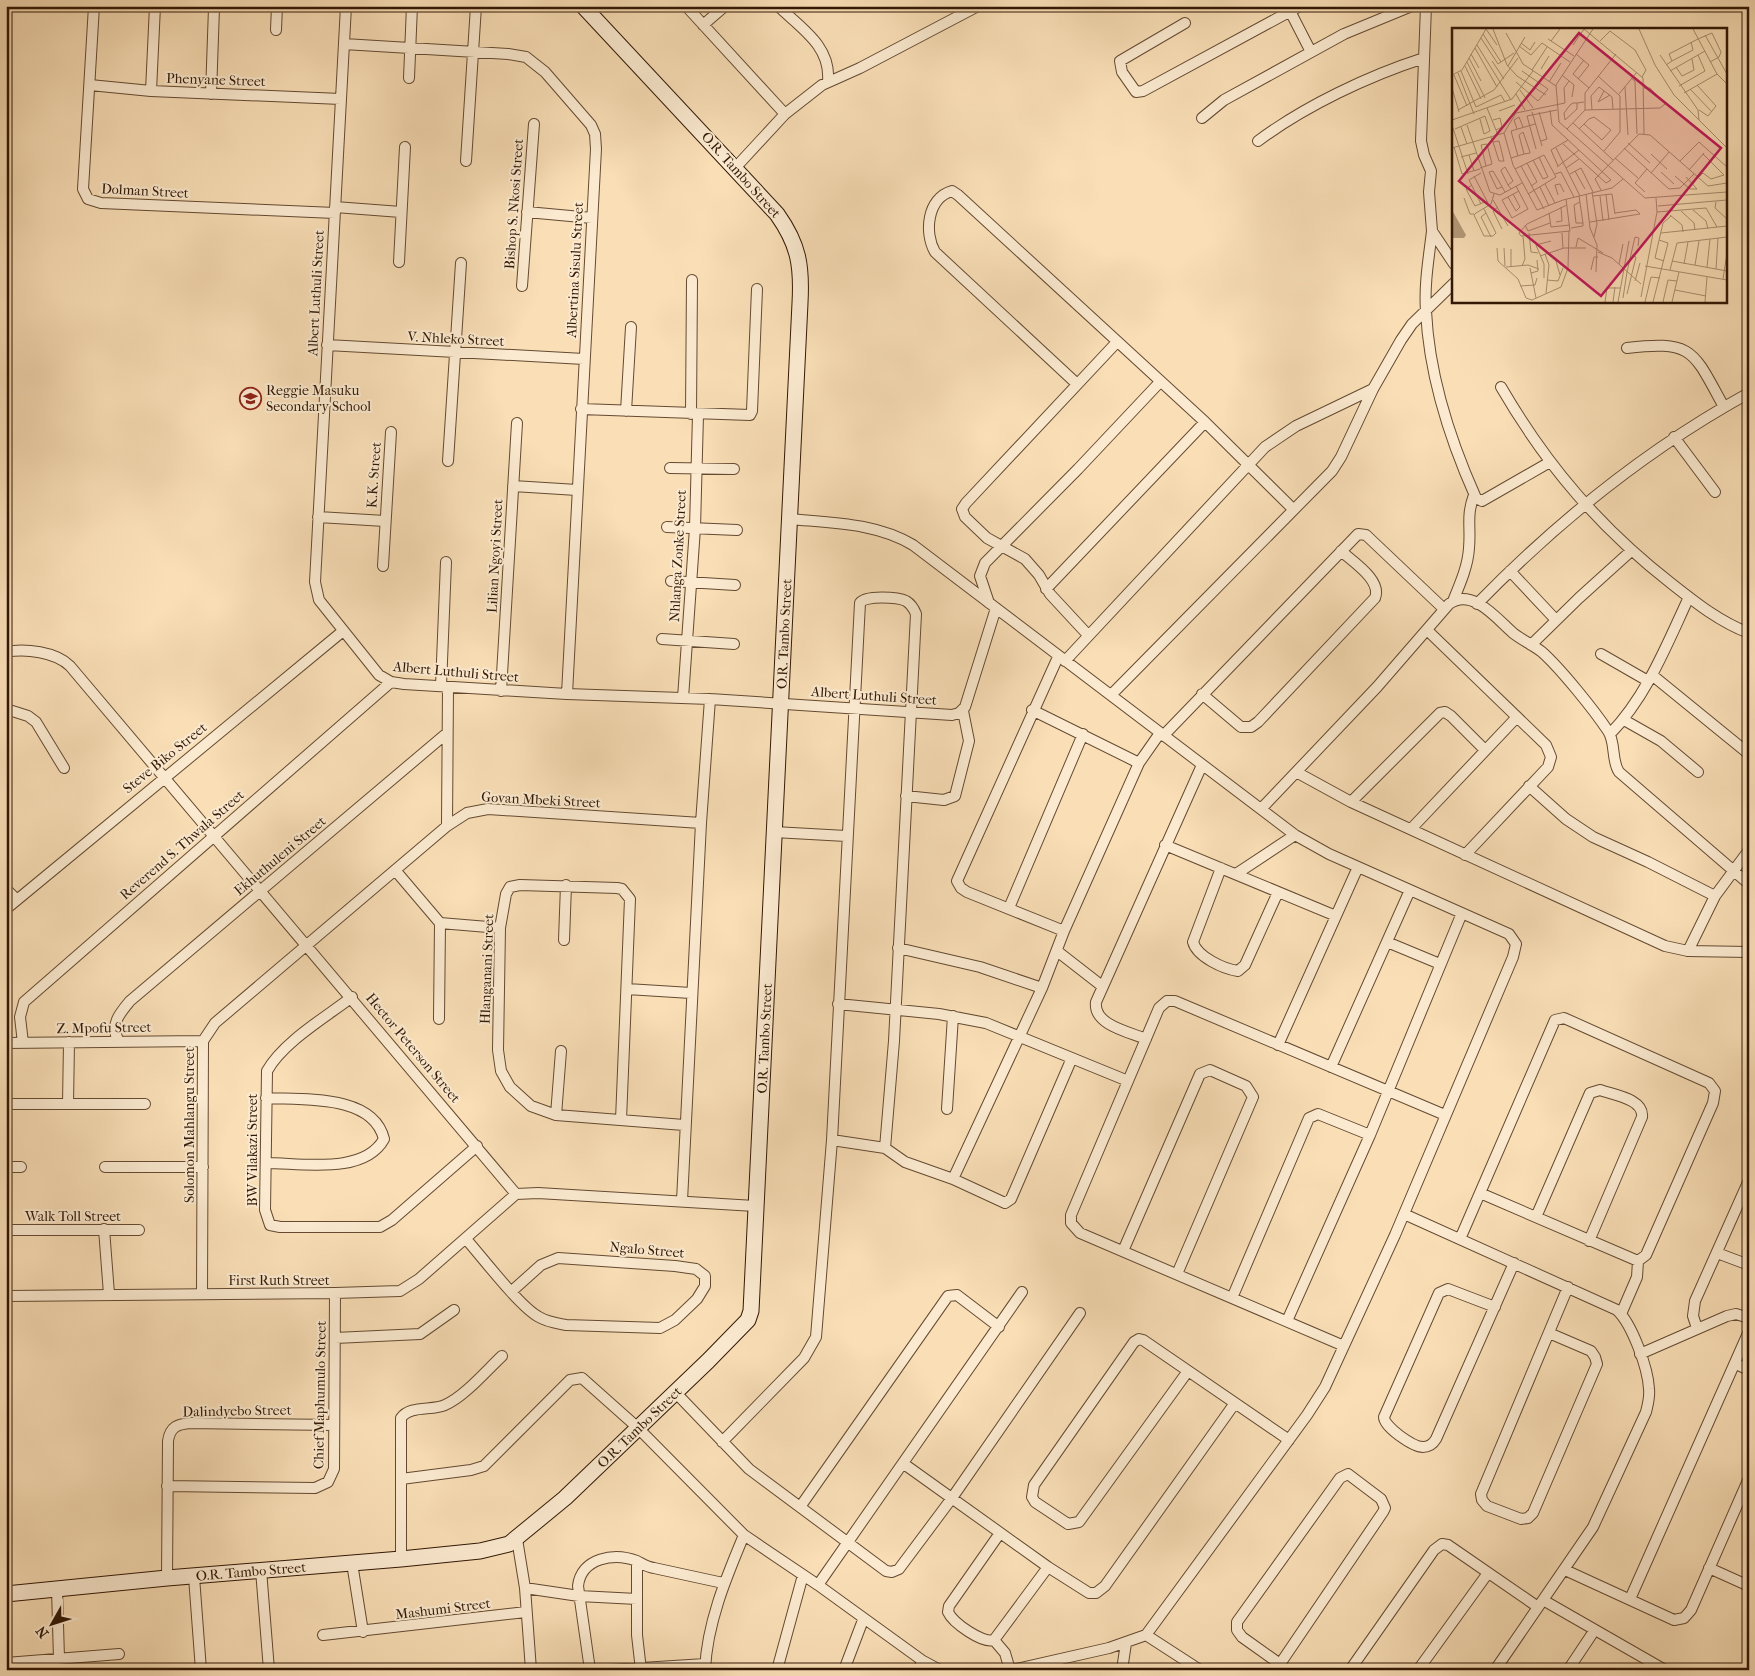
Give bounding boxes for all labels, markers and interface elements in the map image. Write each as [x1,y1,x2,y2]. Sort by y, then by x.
inset map [1452,28,1728,302]
street label: Phenyane Street [166,70,266,90]
street label: O.R. Tambo Street [698,128,784,222]
street label: Bishop S. Nkosi Street [501,138,527,270]
street label: Dolman Street [101,180,189,202]
street label: Albertina Sisulu Street [563,202,587,339]
street label: Albert Luthuli Street [304,230,328,357]
street label: V. Nhleko Street [406,328,505,350]
place label: Reggie Masuku Secondary School [266,382,371,415]
school or university icon: Reggie Masuku Secondary School [238,386,262,410]
street label: K.K. Street [363,441,385,509]
street label: Nhlanga Zonke Street [666,489,690,623]
street label: Lilian Ngoyi Street [484,499,506,613]
street label: O.R. Tambo Street [773,578,795,689]
street label: Albert Luthuli Street [392,658,520,686]
street label: Albert Luthuli Street [810,683,937,709]
street label: Steve Biko Street [120,719,210,797]
street label: Reverend S. Thwala Street [116,786,248,904]
street label: Govan Mbeki Street [481,788,601,812]
street label: Ekhuthuleni Street [231,813,329,899]
street label: Hlanganani Street [477,914,497,1024]
street label: O.R. Tambo Street [753,983,775,1094]
street label: Hector Peterson Street [362,990,464,1106]
street label: Z. Mpofu Street [56,1019,152,1037]
street label: Solomon Mahlangu Street [181,1047,198,1203]
street label: BW Vilakazi Street [244,1093,261,1207]
street label: Walk Toll Street [24,1208,121,1225]
street label: Ngalo Street [609,1238,685,1262]
street label: First Ruth Street [228,1272,330,1289]
street label: Chief Maphumulo Street [310,1321,330,1469]
street label: O.R. Tambo Street [593,1383,685,1471]
street label: Dalindyebo Street [182,1402,292,1420]
street label: O.R. Tambo Street [195,1558,307,1584]
street label: Mashumi Street [394,1595,492,1623]
north arrow [28,1598,78,1648]
text: N [32,1622,52,1641]

